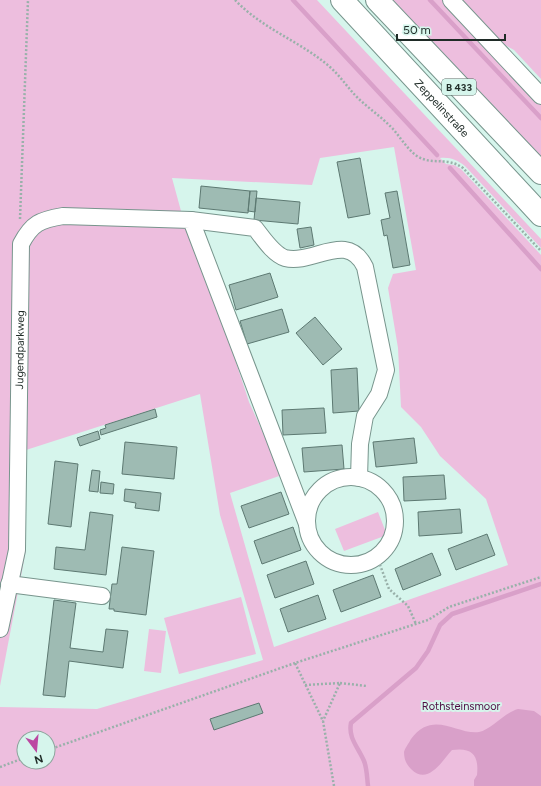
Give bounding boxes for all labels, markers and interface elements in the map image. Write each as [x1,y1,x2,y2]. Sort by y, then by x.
scale bar [397,16,505,42]
text: 50 m [403,23,431,37]
street label: Zeppelinstraße [412,77,471,140]
road number: B 433 [442,79,476,95]
street label: Jugendparkweg [13,310,27,389]
park label: Rothsteinsmoor [422,700,501,713]
north arrow [16,730,56,770]
text: N [33,752,45,767]

